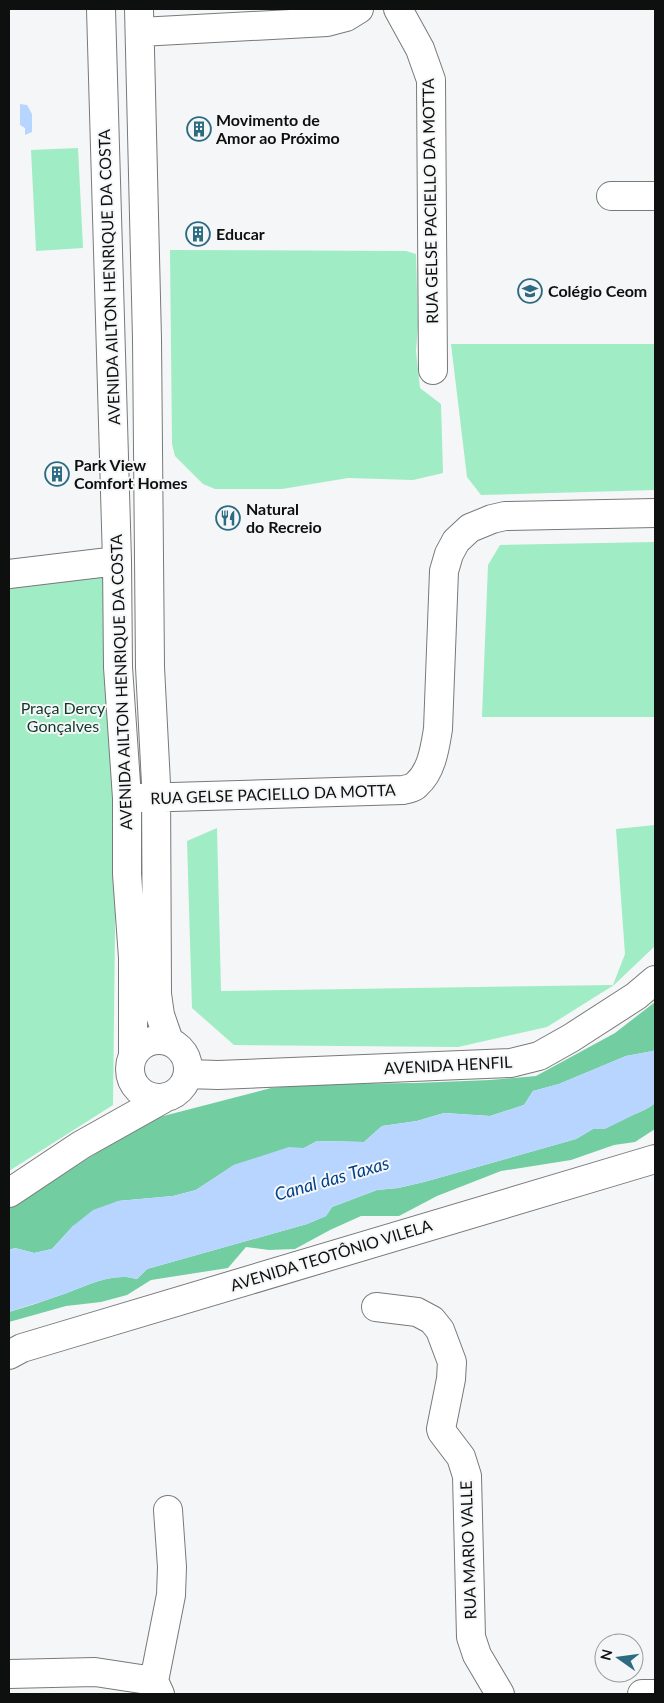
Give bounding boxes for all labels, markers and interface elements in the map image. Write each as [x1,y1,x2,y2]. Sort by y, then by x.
street label: RUA GELSE PACIELLO DA MOTTA [418,78,441,324]
place label: Movimento de Amor ao Próximo [215,110,340,147]
building icon: Movimento de Amor ao Próximo [186,116,212,142]
street label: AVENIDA AILTON HENRIQUE DA COSTA [94,129,123,425]
building icon: Educar [185,221,211,247]
place label: Educar [216,224,265,243]
school or university icon: Colégio Ceom [517,278,543,304]
place label: Colégio Ceom [548,281,647,300]
place label: Park View Comfort Homes [74,455,188,492]
building icon: Park View Comfort Homes [44,461,70,487]
place label: Natural do Recreio [246,499,322,536]
restaurant icon: Natural do Recreio [215,505,241,531]
street label: AVENIDA AILTON HENRIQUE DA COSTA [106,534,135,830]
park label: Praça Dercy Gonçalves [21,698,106,735]
street label: RUA GELSE PACIELLO DA MOTTA [150,780,396,807]
street label: AVENIDA HENFIL [383,1052,513,1077]
water label: Canal das Taxas [272,1151,392,1205]
street label: AVENIDA TEOTÔNIO VILELA [228,1215,434,1294]
street label: RUA MARIO VALLE [456,1480,479,1620]
north arrow [594,1633,644,1683]
text: N [596,1647,615,1662]

